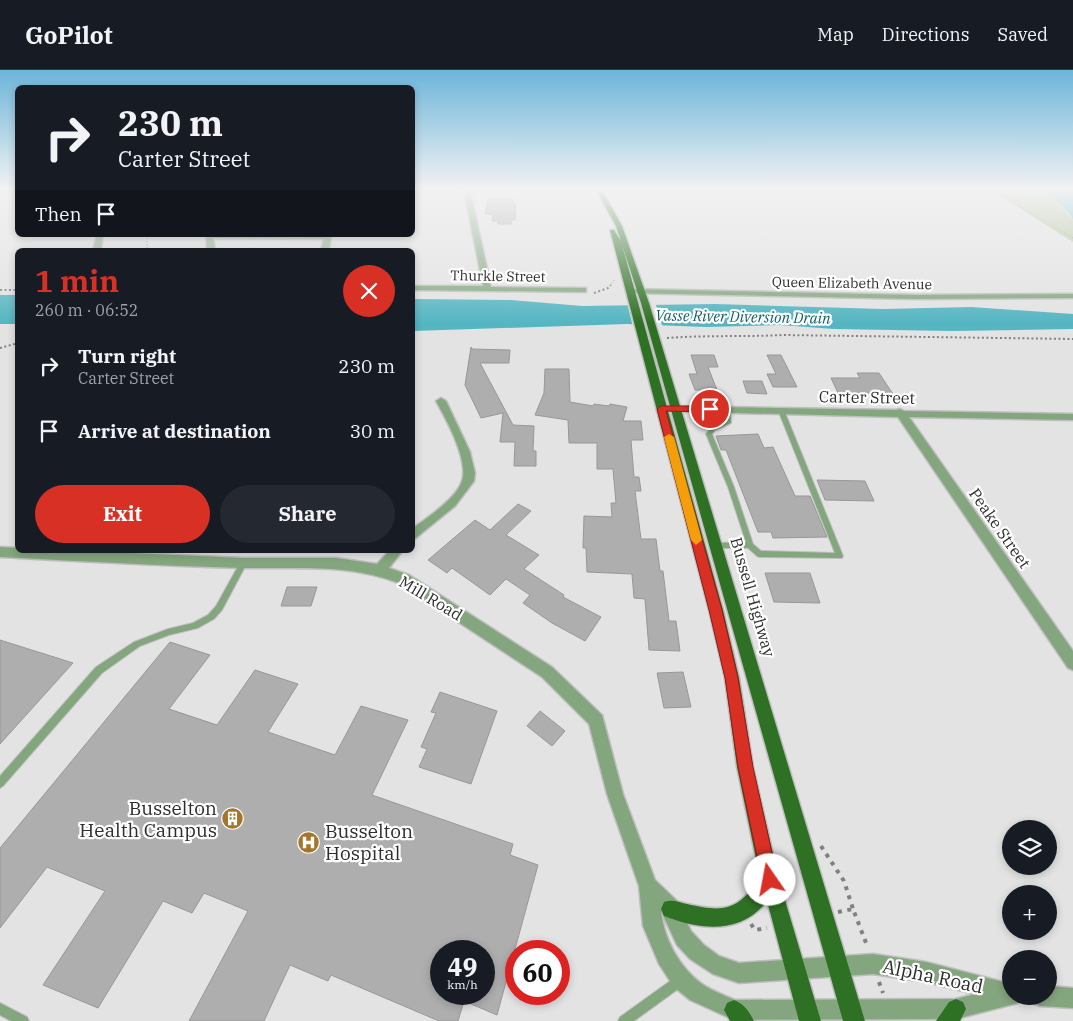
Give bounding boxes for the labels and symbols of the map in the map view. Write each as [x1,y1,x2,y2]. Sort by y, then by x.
street label: Thurkle Street [450,266,546,286]
street label: Queen Elizabeth Avenue [772,273,932,293]
water label: Vasse River Diversion Drain [655,305,831,328]
street label: Carter Street [819,386,916,408]
pin [689,388,731,430]
street label: Peake Street [965,484,1035,572]
street label: Bussell Highway [726,535,780,660]
street label: Mill Road [396,571,467,625]
place label: Busselton Health Campus [79,796,217,842]
building icon: Busselton Health Campus [221,807,245,831]
place label: Busselton Hospital [325,819,413,865]
hospital icon: Busselton Hospital [297,830,321,854]
position arrow [743,853,795,905]
speed limit sign: 60 [505,940,570,1005]
street label: Alpha Road [881,954,985,998]

